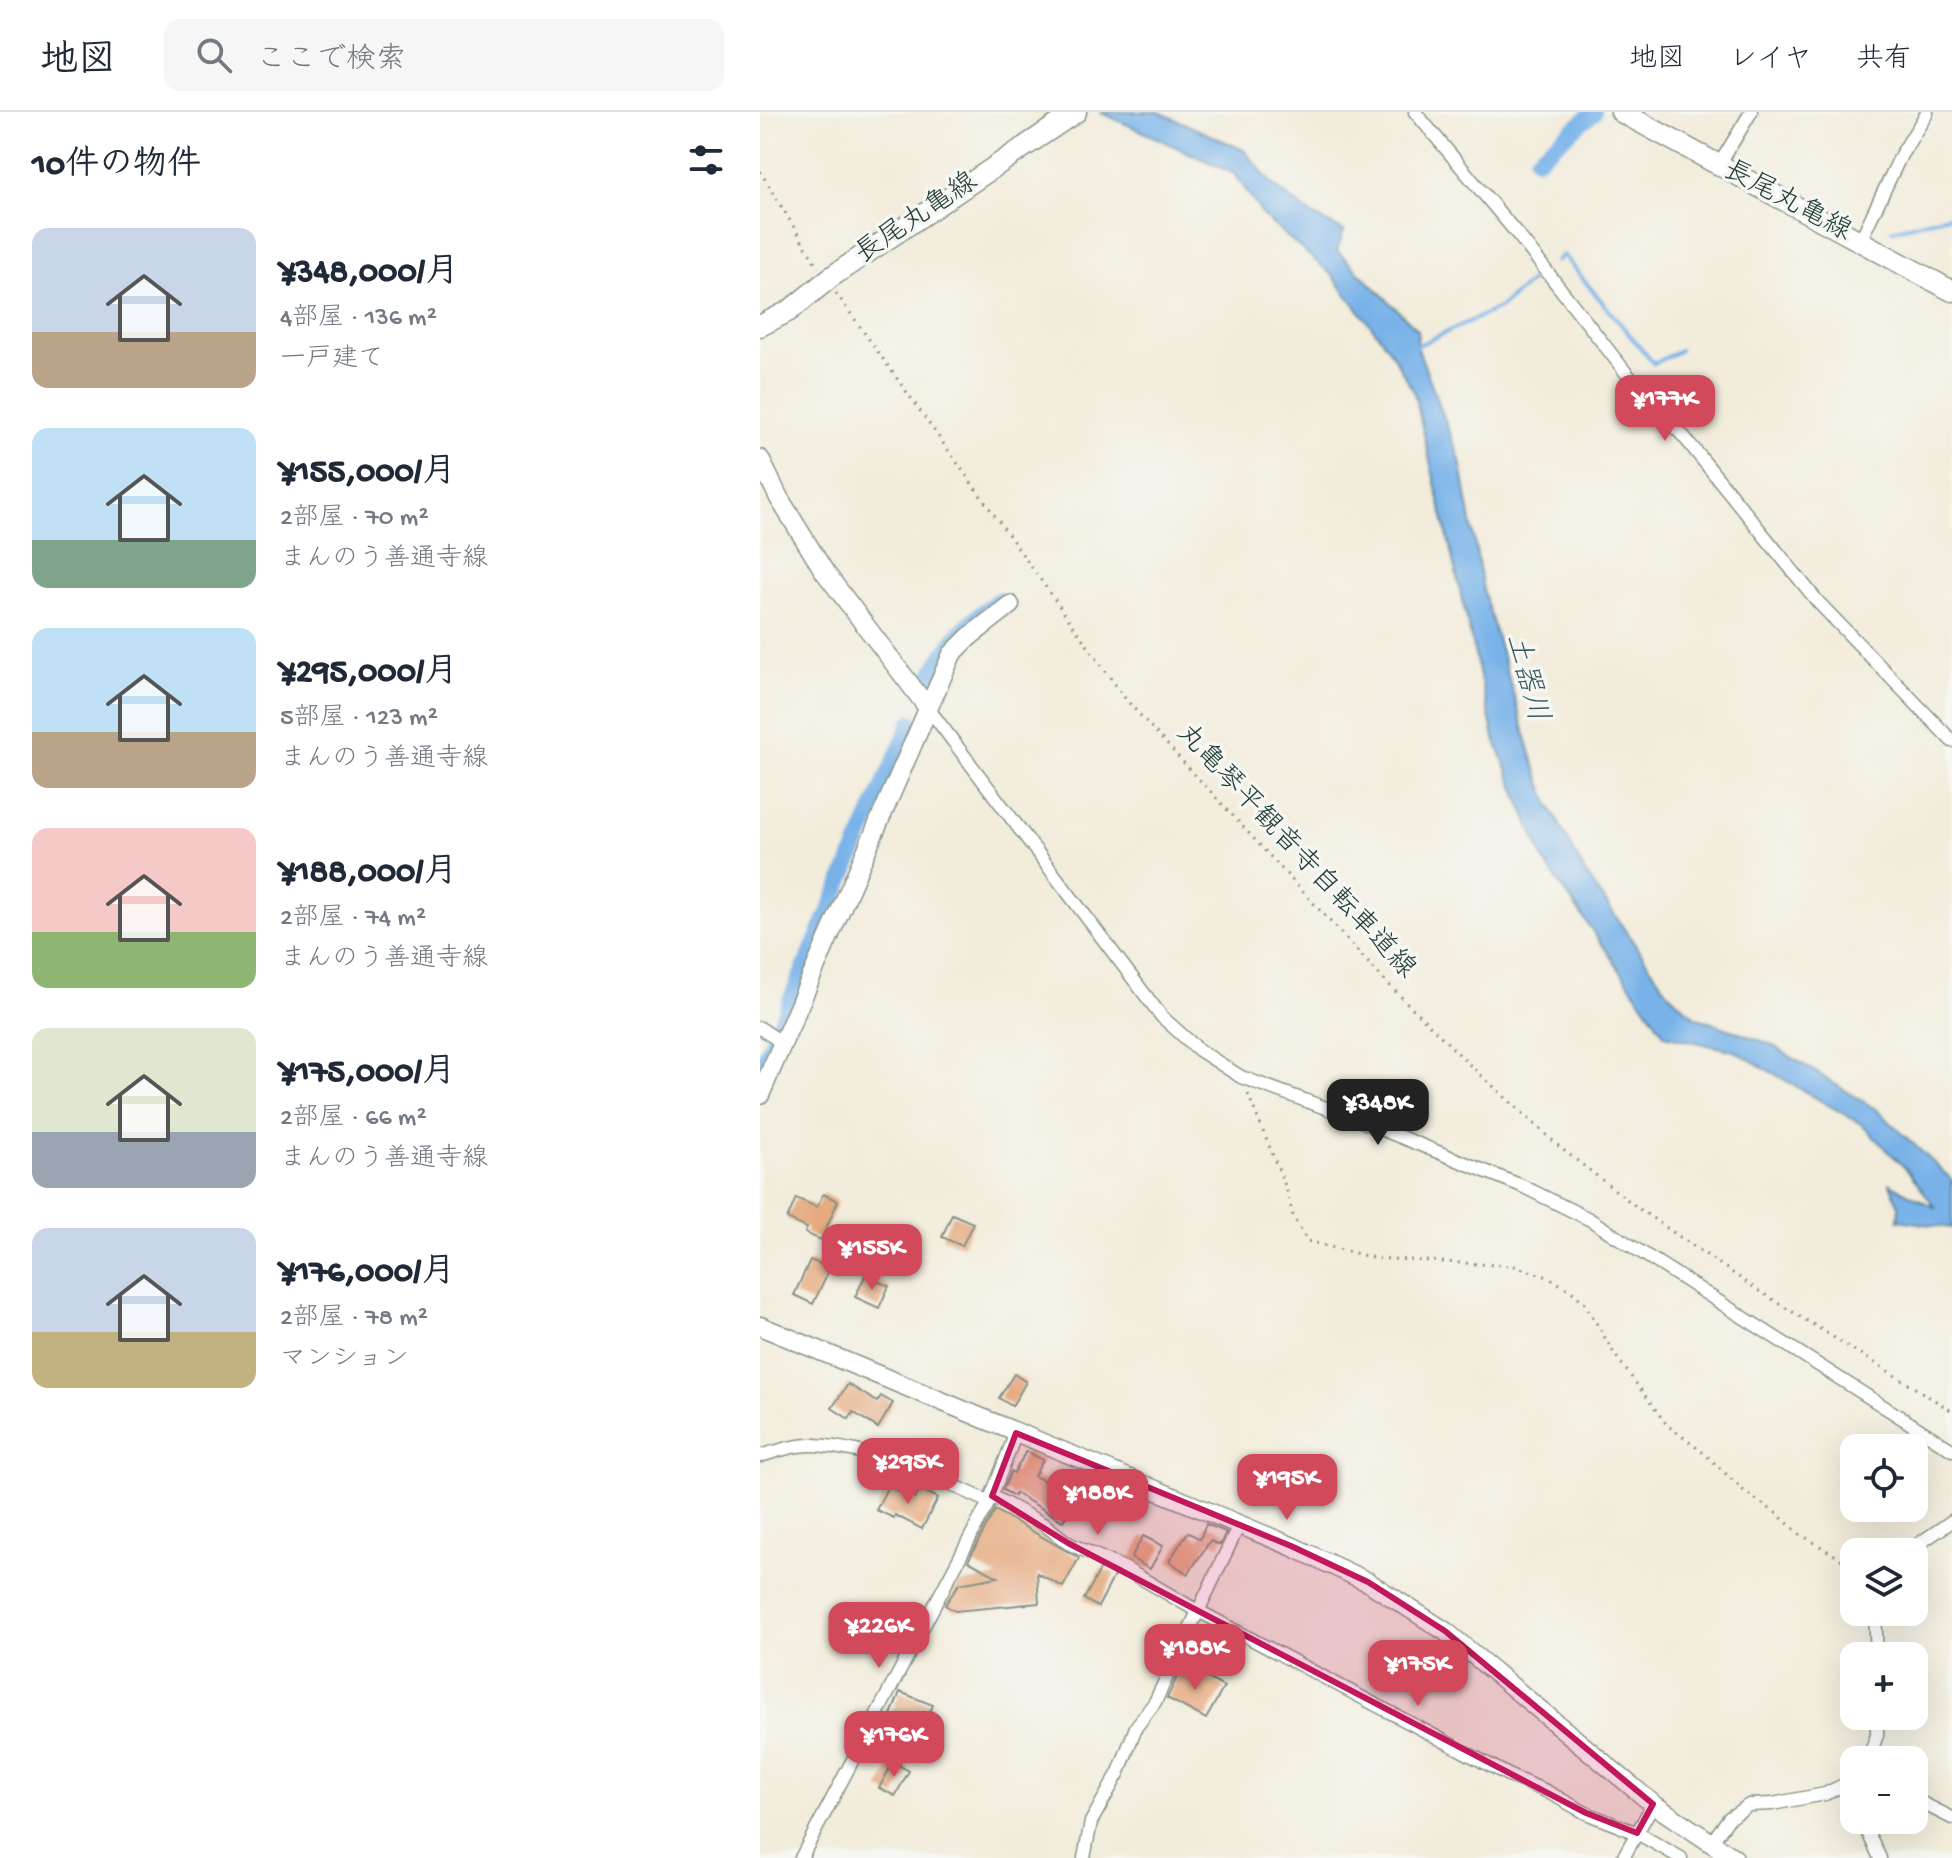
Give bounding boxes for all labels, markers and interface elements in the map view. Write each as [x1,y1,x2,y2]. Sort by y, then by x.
search box [164,19,724,91]
icon: search [192,33,236,77]
text: 地図 [40,41,116,85]
text: ここで検索 [256,44,406,79]
text: 地図 [1629,44,1685,77]
text: レイヤ [1729,44,1812,77]
text: 共有 [1856,44,1912,77]
icon: filters [684,138,728,182]
text: 10件の物件 [32,147,201,187]
street label: 長尾丸亀線 [1717,154,1857,249]
street label: 長尾丸亀線 [849,165,984,272]
text: ¥348,000/月 [280,254,459,294]
icon: home [96,260,192,356]
text: 4部屋 · 136 m² [280,304,437,335]
text: 一戸建て [280,345,384,376]
pin: ¥177K [1609,375,1721,443]
text: ¥177K [1633,385,1697,416]
text: ¥155,000/月 [280,454,456,494]
icon: home [96,460,192,556]
text: 2部屋 · 70 m² [280,504,428,535]
text: まんのう善通寺線 [280,545,488,576]
water label: 土器川 [1496,630,1554,726]
text: ¥295,000/月 [280,654,458,694]
icon: home [96,660,192,756]
text: 5部屋 · 123 m² [280,704,438,735]
street label: 丸亀琴平観音寺自転車道線 [1168,717,1422,986]
text: まんのう善通寺線 [280,745,488,776]
text: ¥188,000/月 [280,854,458,894]
icon: home [96,860,192,956]
text: 2部屋 · 74 m² [280,904,426,935]
text: まんのう善通寺線 [280,945,488,976]
text: ¥175,000/月 [280,1054,456,1094]
icon: home [96,1060,192,1156]
pin: ¥348K [1322,1079,1434,1147]
text: ¥348K [1345,1089,1411,1120]
text: 2部屋 · 66 m² [280,1104,427,1135]
text: まんのう善通寺線 [280,1145,488,1176]
pin: ¥155K [816,1224,928,1292]
text: ¥155K [840,1234,904,1265]
text: ¥176,000/月 [280,1254,455,1294]
icon: home [96,1260,192,1356]
text: 2部屋 · 78 m² [280,1304,428,1335]
text: マンション [280,1345,409,1376]
map controls [1840,1434,1928,1834]
button: locate [1840,1434,1928,1522]
pin: ¥295K [852,1438,964,1506]
text: ¥295K [875,1448,941,1479]
pin: ¥195K [1231,1454,1343,1522]
text: ¥195K [1255,1464,1319,1495]
pin: ¥188K [1042,1469,1154,1537]
text: ¥188K [1065,1479,1131,1510]
button: layers [1840,1538,1928,1626]
pin: ¥226K [823,1602,935,1670]
text: ¥226K [846,1612,912,1643]
pin: ¥188K [1139,1624,1251,1692]
text: ¥188K [1162,1634,1228,1665]
pin: ¥175K [1362,1640,1474,1708]
button: + [1840,1642,1928,1730]
text: ¥175K [1386,1650,1450,1681]
pin: ¥176K [838,1711,950,1779]
text: ¥176K [862,1721,926,1752]
button: − [1840,1746,1928,1834]

